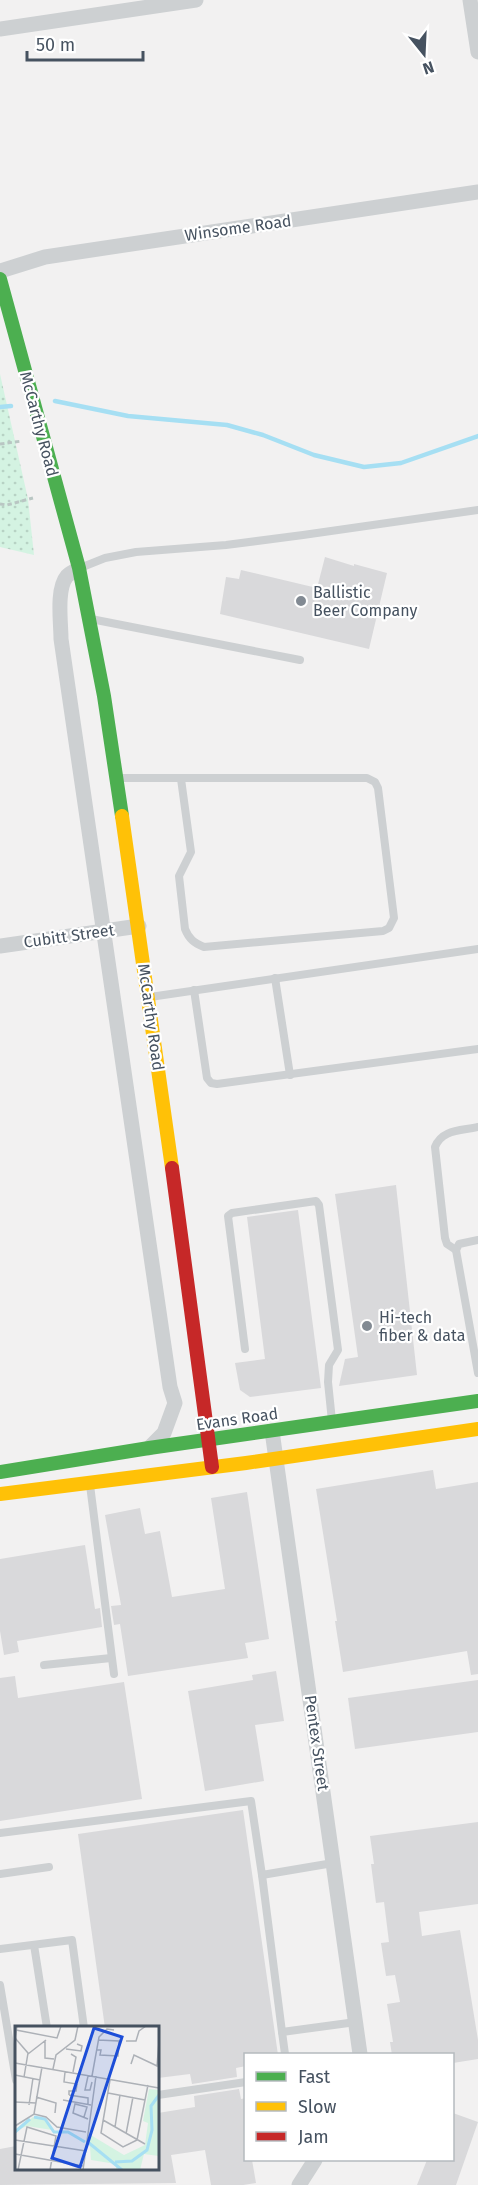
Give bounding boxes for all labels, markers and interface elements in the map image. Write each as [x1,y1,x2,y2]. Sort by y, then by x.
scale bar [27,24,142,62]
north arrow [394,24,454,84]
text: 50 m [36,34,75,56]
text: N [421,57,436,78]
street label: Winsome Road [183,211,293,245]
street label: McCarthy Road [16,369,62,479]
place label: Ballistic Beer Company [313,583,418,620]
marker: Ballistic Beer Company [294,594,308,608]
street label: Cubitt Street [23,920,116,952]
street label: McCarthy Road [134,962,168,1072]
place label: Hi-tech fiber & data [379,1308,465,1345]
marker: Hi-tech fiber & data [360,1319,374,1333]
street label: Evans Road [195,1404,279,1434]
street label: Pentex Street [301,1694,333,1792]
inset map [15,2026,159,2170]
legend [244,2053,454,2161]
text: Fast [298,2066,331,2088]
text: Slow [298,2096,337,2118]
text: Jam [298,2126,329,2148]

